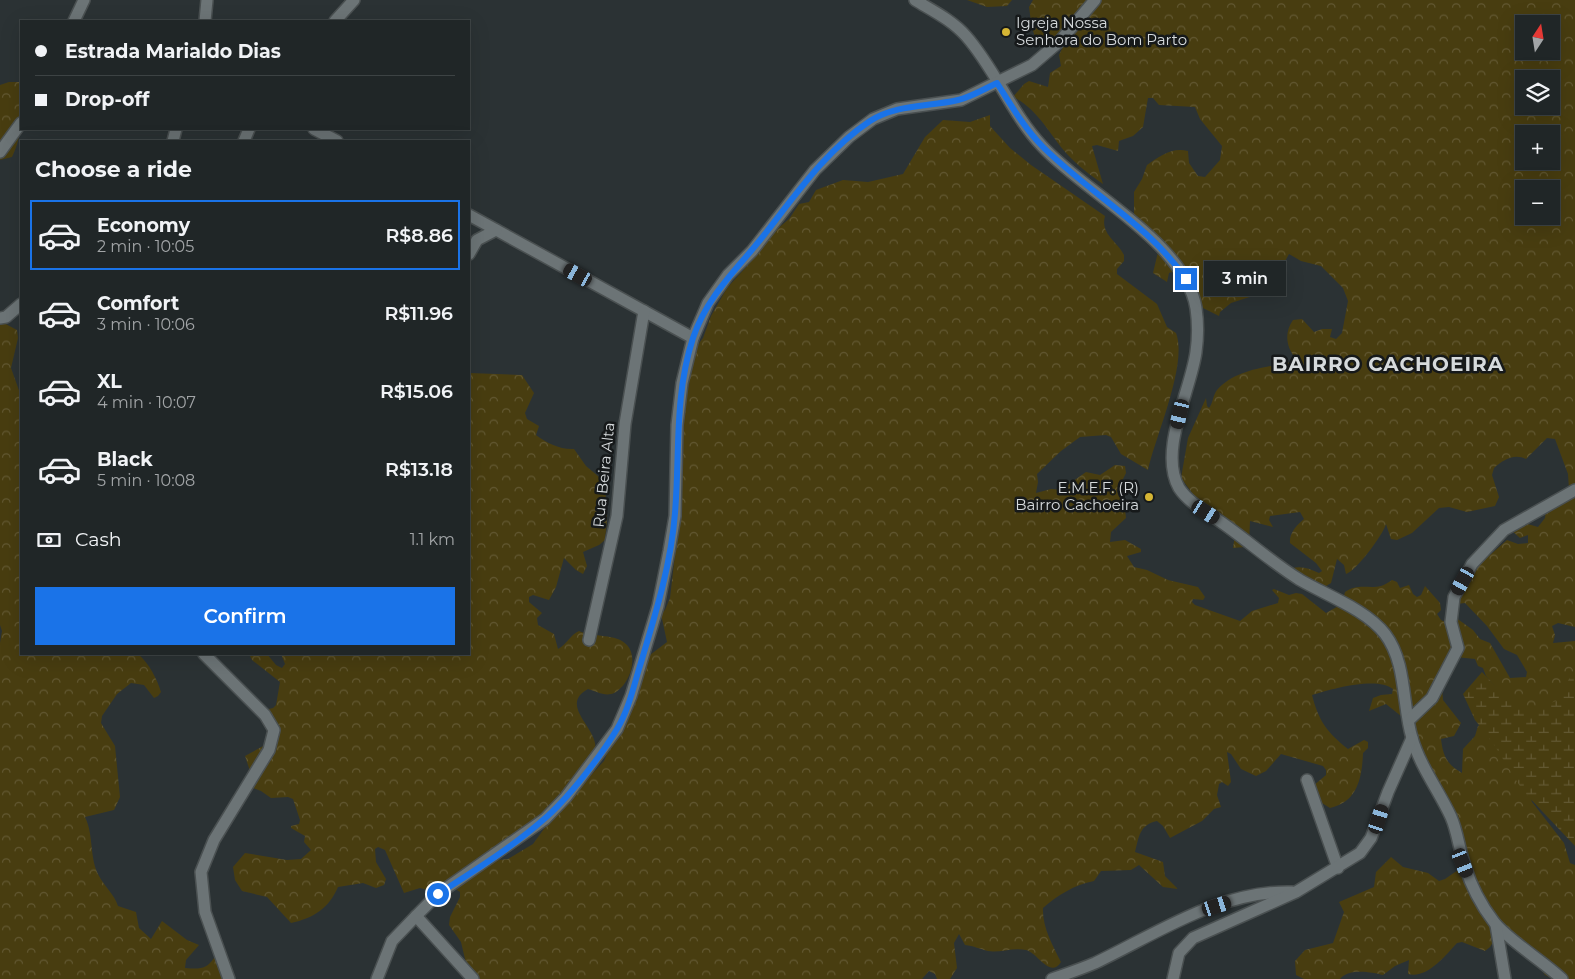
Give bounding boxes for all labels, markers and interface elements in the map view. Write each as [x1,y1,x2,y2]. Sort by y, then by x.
place label: Igreja Nossa Senhora do Bom Parto [1016,13,1187,49]
north arrow [1515,15,1560,60]
map controls [1515,15,1560,225]
marker: Igreja Nossa Senhora do Bom Parto [1000,26,1012,38]
text: Estrada Marialdo Dias [65,40,281,63]
button: layers [1515,70,1560,115]
text: Drop-off [65,88,149,111]
button: + [1515,125,1560,170]
text: Choose a ride [35,156,192,183]
button: − [1515,180,1560,225]
icon: car [37,213,82,258]
text: Economy [97,214,190,237]
text: R$8.86 [385,224,453,247]
text: 2 min · 10:05 [97,237,194,256]
car [561,261,594,289]
callout: 3 min [1204,262,1286,296]
route end [1175,268,1197,290]
text: 3 min [1222,269,1268,288]
icon: car [37,291,82,336]
text: Comfort [97,292,179,315]
text: R$11.96 [384,302,453,325]
text: 3 min · 10:06 [97,315,195,334]
district label: BAIRRO CACHOEIRA [1272,352,1504,376]
icon: car [37,369,82,414]
text: XL [97,370,122,393]
text: R$15.06 [380,380,453,403]
text: 4 min · 10:07 [97,393,196,412]
car [1169,398,1190,430]
street label: Rua Beira Alta [589,421,618,528]
icon: car [37,447,82,492]
text: Black [97,448,153,471]
text: R$13.18 [385,458,453,481]
text: 5 min · 10:08 [97,471,195,490]
place label: E.M.E.F. (R) Bairro Cachoeira [1015,478,1139,514]
marker: E.M.E.F. (R) Bairro Cachoeira [1143,491,1155,503]
car [1189,498,1222,526]
icon: cash [35,526,63,554]
text: Cash [75,528,122,551]
text: 1.1 km [410,530,455,549]
car [1449,564,1476,598]
button: Confirm [35,587,455,645]
car [1367,802,1390,836]
car [1450,846,1475,880]
route start [427,883,449,905]
car [1200,894,1233,918]

